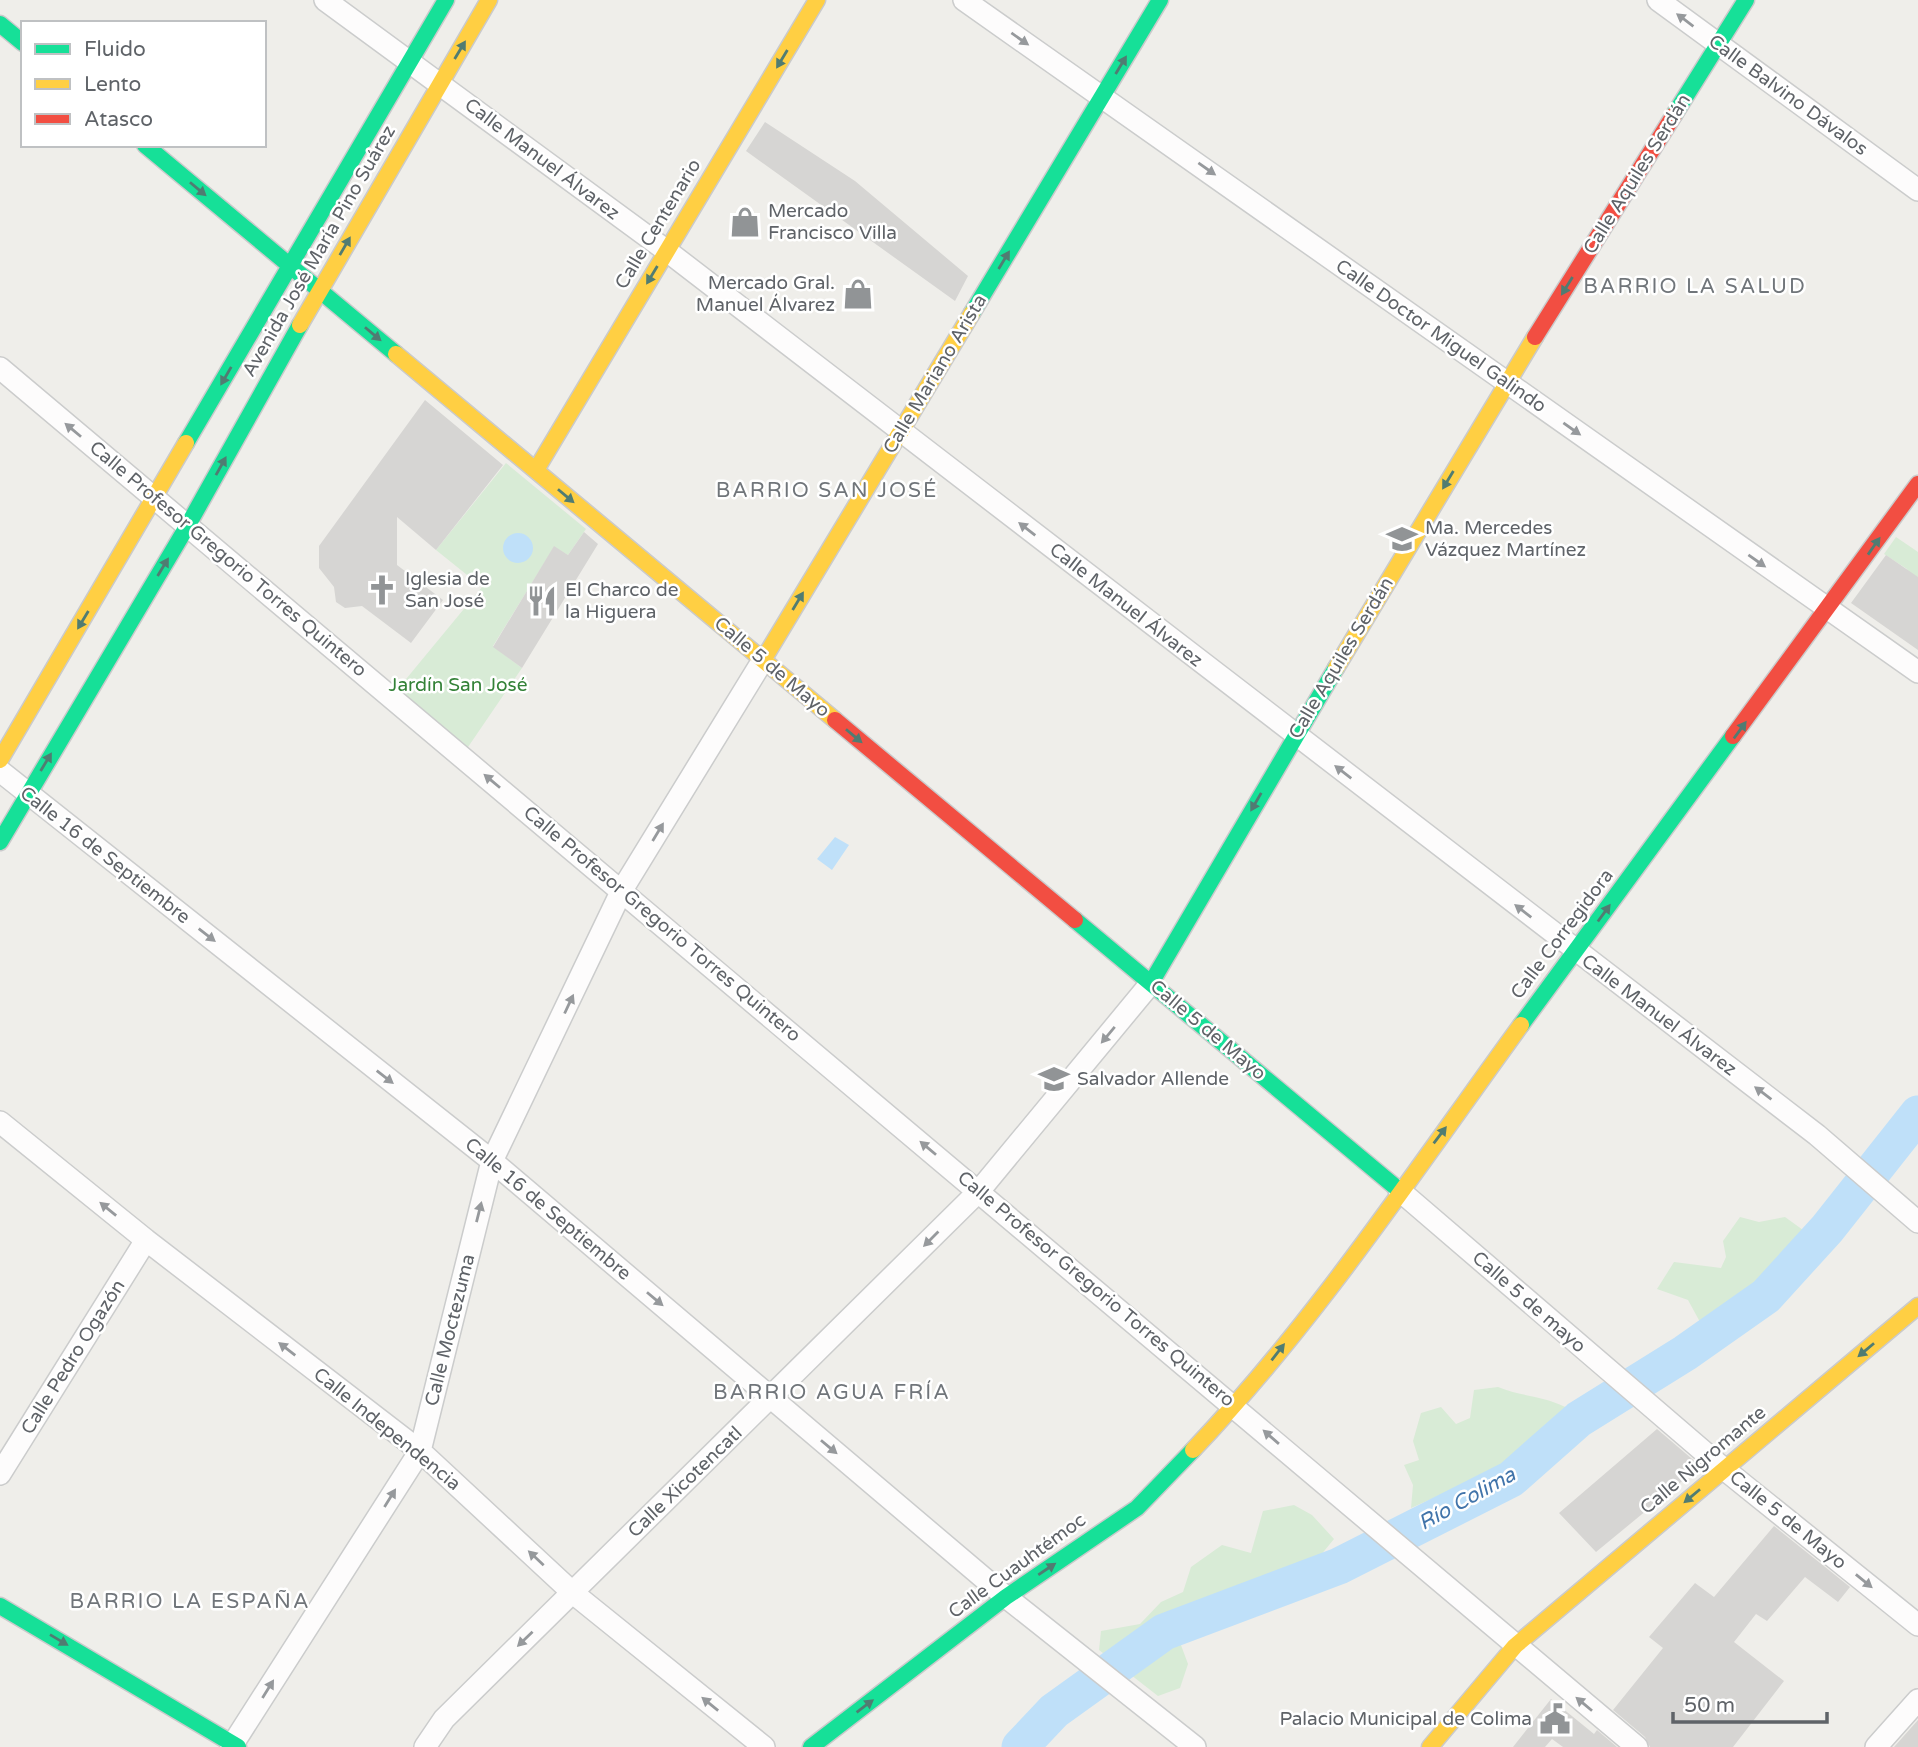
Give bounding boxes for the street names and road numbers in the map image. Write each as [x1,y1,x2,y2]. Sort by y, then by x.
street label: Calle Balvino Dávalos [1704,30,1872,160]
street label: Calle Aquiles Serdán [1579,90,1695,258]
street label: Calle Manuel Álvarez [460,93,624,224]
street label: Avenida José María Pino Suárez [238,121,400,381]
street label: Calle Centenario [611,155,705,293]
street label: Calle Doctor Miguel Galindo [1331,255,1551,417]
street label: Calle Mariano Arista [879,290,991,458]
street label: Calle Profesor Gregorio Torres Quintero [85,436,371,682]
street label: Calle Manuel Álvarez [1045,538,1208,672]
street label: Calle Aquiles Serdán [1284,573,1398,743]
street label: Calle 5 de Mayo [710,612,834,722]
street label: Calle 16 de Septiembre [16,782,194,928]
street label: Calle Profesor Gregorio Torres Quintero [519,801,805,1047]
street label: Calle Corregidora [1506,865,1618,1003]
street label: Calle Manuel Álvarez [1577,949,1741,1080]
street label: Calle 5 de Mayo [1146,975,1270,1085]
street label: Calle 16 de Septiembre [461,1133,635,1285]
street label: Calle Profesor Gregorio Torres Quintero [953,1166,1239,1412]
street label: Calle 5 de mayo [1468,1247,1590,1357]
street label: Calle Moctezuma [420,1252,480,1408]
street label: Calle Pedro Ogazón [16,1276,130,1438]
street label: Calle Independencia [309,1363,465,1495]
street label: Calle Nigromante [1636,1401,1770,1519]
street label: Calle Xicotencatl [623,1422,747,1542]
street label: Calle 5 de Mayo [1725,1466,1851,1574]
street label: Calle Cuauhtémoc [944,1509,1090,1623]

